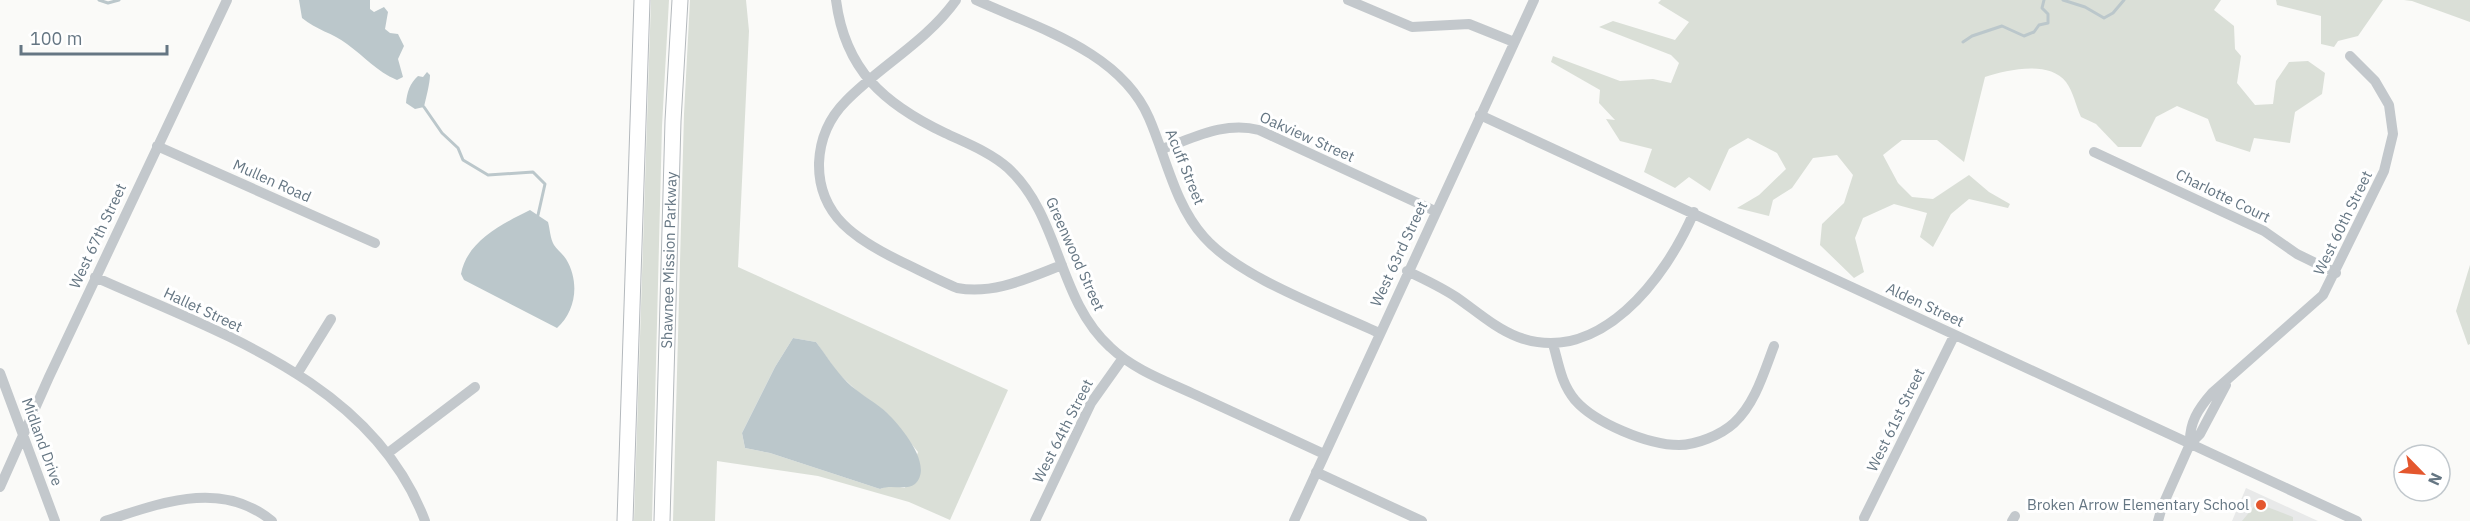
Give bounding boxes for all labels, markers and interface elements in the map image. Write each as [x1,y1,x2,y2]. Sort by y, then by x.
scale bar [21,18,166,56]
text: 100 m [30,27,82,50]
street label: Oakview Street [1257,107,1358,166]
street label: Acuff Street [1162,126,1209,208]
street label: Mullen Road [230,155,314,206]
street label: Charlotte Court [2173,164,2274,227]
street label: West 60th Street [2309,167,2376,278]
street label: Shawnee Mission Parkway [657,171,681,349]
street label: West 67th Street [65,180,130,291]
street label: Greenwood Street [1042,194,1109,314]
street label: West 63rd Street [1366,198,1431,310]
street label: Alden Street [1883,278,1967,331]
street label: Hallet Street [161,283,246,336]
street label: West 61st Street [1862,365,1929,475]
street label: West 64th Street [1028,376,1097,486]
street label: Midland Drive [18,395,67,488]
north arrow [2392,443,2452,503]
text: N [2424,470,2447,489]
place label: Broken Arrow Elementary School [2027,495,2249,514]
marker: Broken Arrow Elementary School [2254,498,2268,512]

